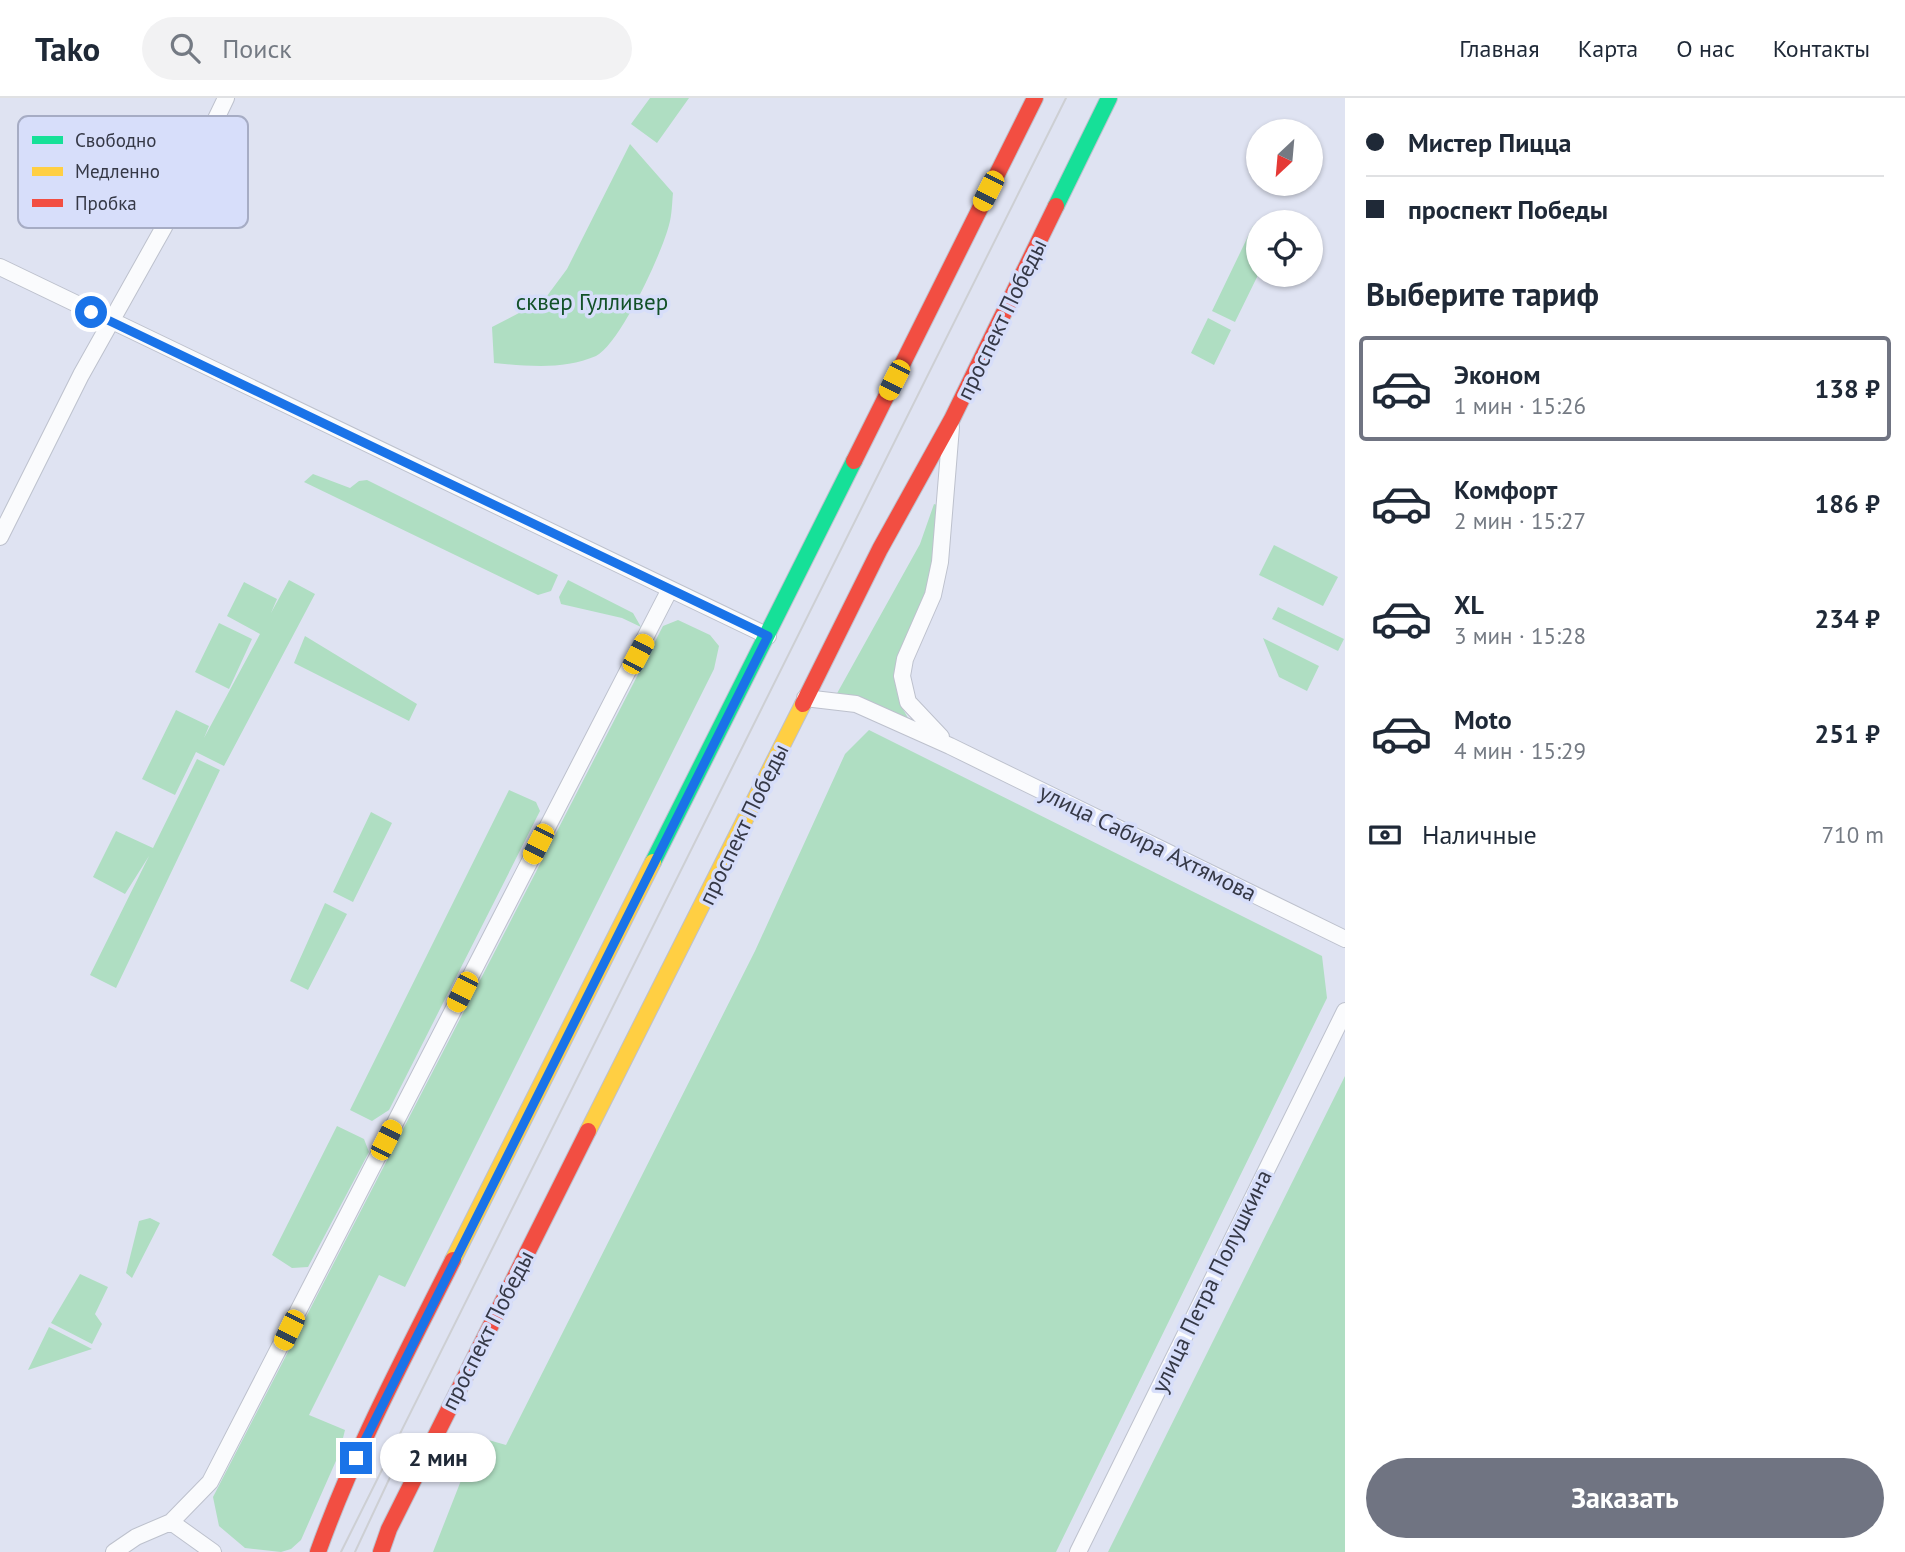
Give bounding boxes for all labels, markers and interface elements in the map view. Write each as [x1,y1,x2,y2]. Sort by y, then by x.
search box [142,17,632,80]
text: Tako [35,27,100,70]
icon: search [166,29,204,67]
text: Поиск [222,32,292,65]
text: Главная [1459,33,1540,64]
text: Карта [1578,33,1638,64]
text: О нас [1676,33,1735,64]
text: Контакты [1773,33,1870,64]
legend [18,116,248,228]
north arrow [1246,119,1323,196]
map controls [1246,119,1323,287]
text: Мистер Пицца [1408,126,1571,159]
text: Свободно [75,128,157,152]
text: Медленно [75,159,160,183]
car [970,168,1007,214]
text: Пробка [75,191,137,215]
text: проспект Победы [1408,193,1608,226]
button: locate [1246,210,1323,287]
street label: проспект Победы [949,234,1053,404]
text: Выберите тариф [1366,273,1599,315]
park label: сквер Гулливер [516,287,668,316]
route start [75,296,107,328]
car [876,357,913,403]
icon: car [1370,357,1433,420]
text: Эконом [1454,358,1541,391]
text: 138 ₽ [1814,372,1880,405]
text: 1 мин · 15:26 [1454,391,1586,420]
icon: car [1370,472,1433,535]
text: Комфорт [1454,473,1557,506]
text: 186 ₽ [1814,487,1880,520]
text: 2 мин · 15:27 [1454,506,1586,535]
icon: car [1370,587,1433,650]
text: XL [1454,588,1484,621]
text: 234 ₽ [1814,602,1880,635]
text: 3 мин · 15:28 [1454,621,1586,650]
car [619,631,658,677]
icon: car [1370,702,1433,765]
text: Moto [1454,703,1512,736]
text: 251 ₽ [1814,717,1880,750]
text: 4 мин · 15:29 [1454,736,1586,765]
street label: проспект Победы [691,739,795,909]
street label: улица Сабира Ахтямова [1035,777,1261,907]
icon: cash [1366,816,1404,854]
text: Наличные [1422,818,1537,851]
text: 710 m [1822,820,1884,849]
car [520,821,557,867]
car [444,969,481,1015]
car [368,1117,405,1163]
street label: улица Петра Полушкина [1144,1165,1278,1397]
street label: проспект Победы [434,1245,540,1415]
car [271,1307,308,1353]
callout: 2 мин [380,1434,496,1482]
route end [340,1442,372,1474]
text: 2 мин [408,1443,468,1472]
button: Заказать [1366,1458,1884,1538]

